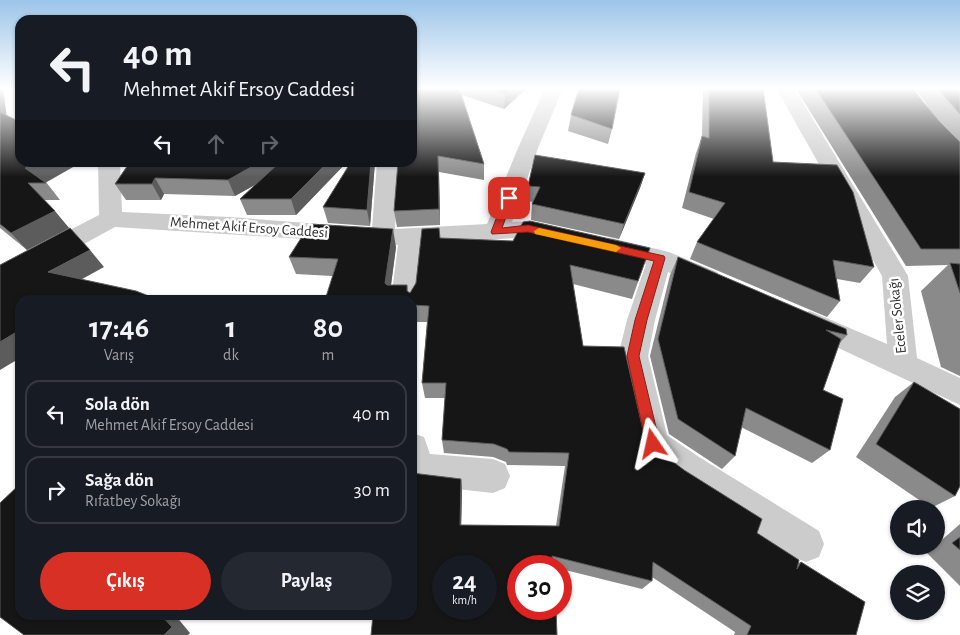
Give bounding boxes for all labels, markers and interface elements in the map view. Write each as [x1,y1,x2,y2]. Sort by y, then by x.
icon: left [40,35,105,100]
text: 40 m [123,37,192,72]
text: Mehmet Akif Ersoy Caddesi [123,78,355,100]
icon: left [149,130,177,158]
icon: ahead [202,130,230,158]
icon: right [255,130,283,158]
pin [488,177,530,219]
icon: arrive [495,184,523,212]
street label: Mehmet Akif Ersoy Caddesi [169,214,328,241]
street label: Eceler Sokağı [886,277,909,355]
text: 17:46 [89,313,149,343]
text: 1 [225,313,236,343]
text: 80 [313,313,343,343]
text: Varış [104,347,134,363]
text: dk [223,347,239,363]
text: m [321,347,334,363]
text: Sola dön [85,395,150,414]
icon: left [42,400,70,428]
text: 40 m [352,405,390,424]
text: Mehmet Akif Ersoy Caddesi [85,417,254,433]
position arrow [626,417,678,469]
text: Sağa dön [85,471,154,490]
icon: right [42,476,70,504]
text: 30 m [354,481,390,500]
text: Rıfatbey Sokağı [85,493,181,509]
map controls [890,500,945,620]
button: sound [890,500,945,555]
button: Çıkış [40,552,211,610]
button: Paylaş [221,552,392,610]
speed limit sign: 30 [507,555,572,620]
button: layers [890,565,945,620]
text: 24 [452,569,477,594]
text: km/h [452,594,477,606]

